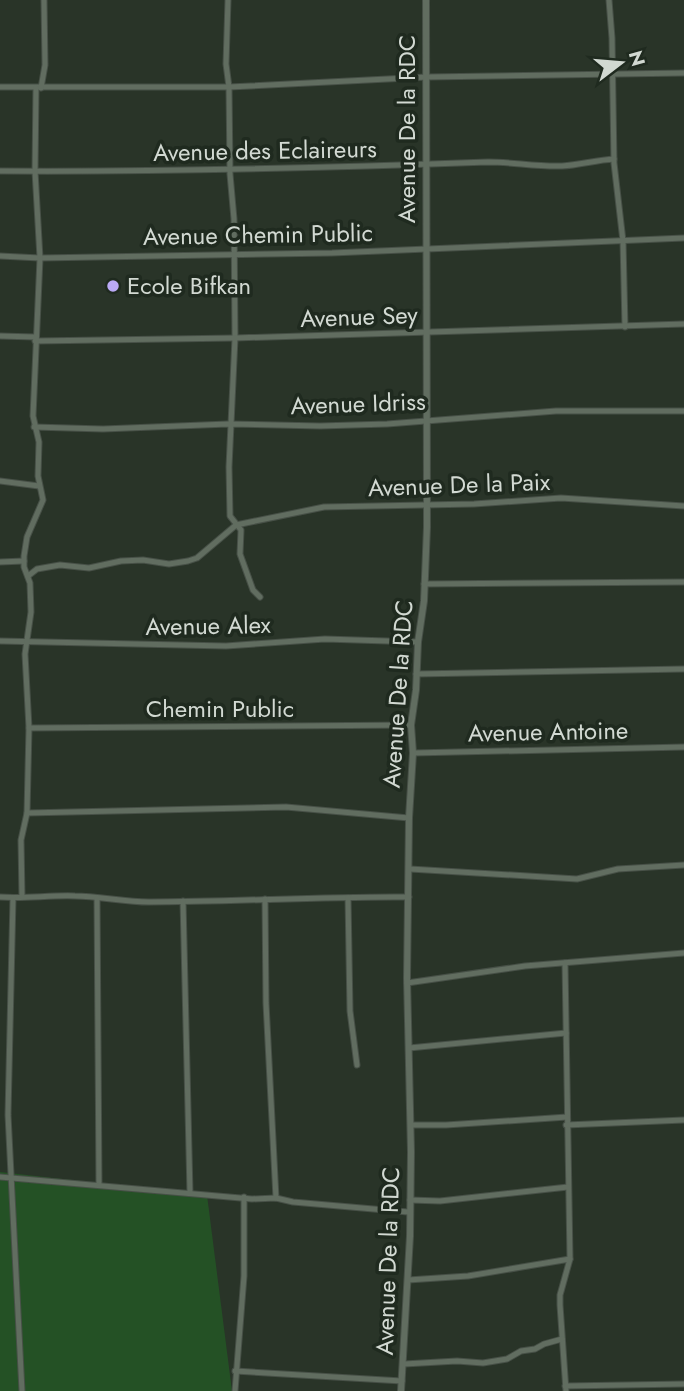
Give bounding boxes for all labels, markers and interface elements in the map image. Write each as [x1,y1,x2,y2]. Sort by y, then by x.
north arrow [586,28,656,98]
street label: Avenue De la RDC [389,35,424,223]
text: N [622,47,652,69]
street label: Avenue des Eclaireurs [153,131,377,170]
street label: Avenue Chemin Public [143,215,373,254]
place label: Ecole Bifkan [127,268,251,303]
marker: Ecole Bifkan [105,278,121,294]
street label: Avenue Sey [300,297,419,336]
street label: Avenue Idriss [290,384,426,423]
street label: Avenue De la Paix [367,464,552,505]
street label: Avenue De la RDC [373,599,422,789]
street label: Avenue Alex [145,607,272,644]
street label: Chemin Public [146,691,294,726]
street label: Avenue Antoine [467,713,629,750]
street label: Avenue De la RDC [367,1166,408,1356]

